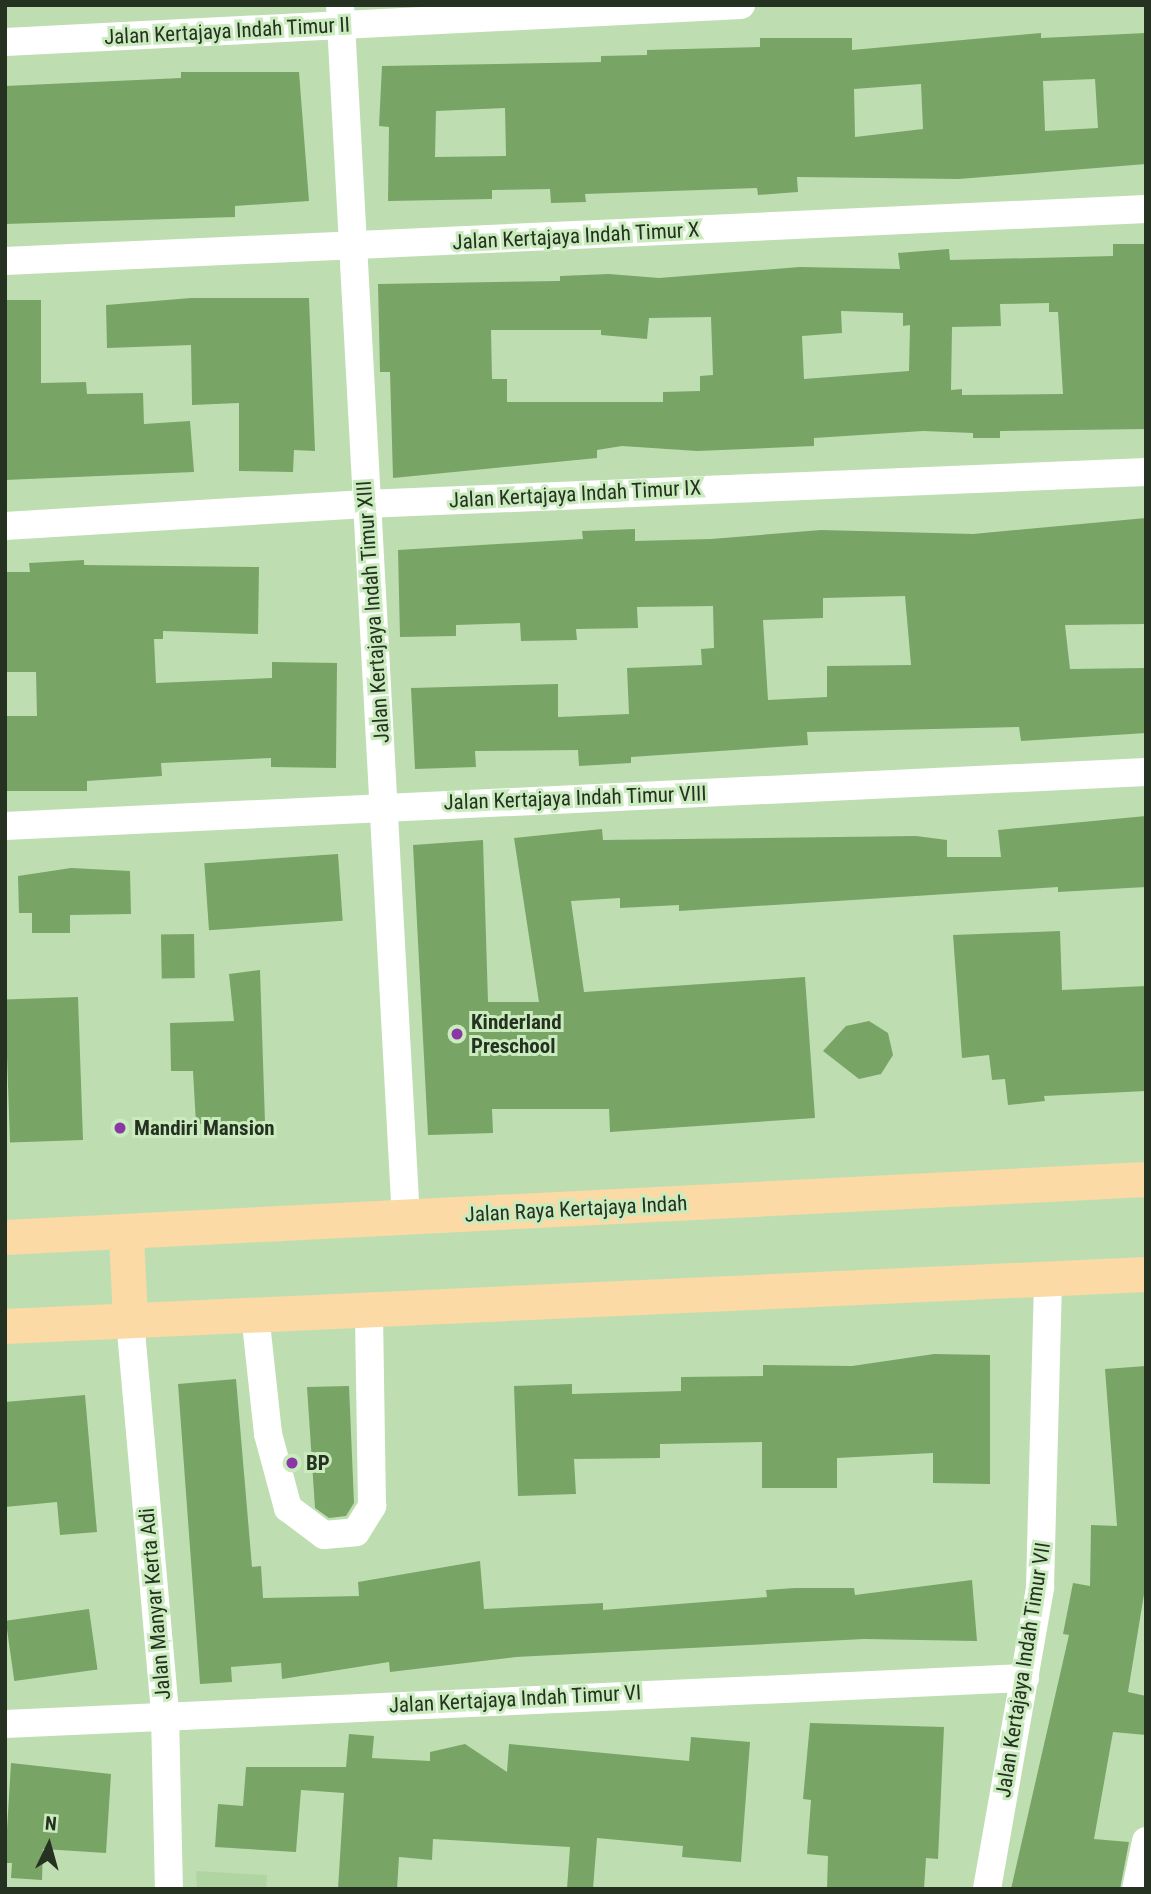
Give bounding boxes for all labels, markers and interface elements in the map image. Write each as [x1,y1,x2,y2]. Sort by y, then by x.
street label: Jalan Kertajaya Indah Timur II [103,12,351,50]
street label: Jalan Kertajaya Indah Timur X [452,217,700,255]
street label: Jalan Kertajaya Indah Timur IX [448,475,702,513]
street label: Jalan Kertajaya Indah Timur XIII [351,480,395,744]
street label: Jalan Kertajaya Indah Timur VIII [443,781,707,815]
place label: Kinderland Preschool [471,1009,562,1059]
marker: Kinderland Preschool [449,1026,465,1042]
place label: Mandiri Mansion [134,1115,275,1141]
marker: Mandiri Mansion [112,1120,128,1136]
street label: Jalan Raya Kertajaya Indah [464,1191,688,1227]
place label: BP [306,1450,330,1476]
marker: BP [284,1455,300,1471]
street label: Jalan Manyar Kerta Adi [134,1507,176,1701]
street label: Jalan Kertajaya Indah Timur VII [990,1540,1056,1800]
street label: Jalan Kertajaya Indah Timur VI [388,1680,642,1718]
north arrow [14,1810,84,1880]
text: N [44,1812,58,1836]

